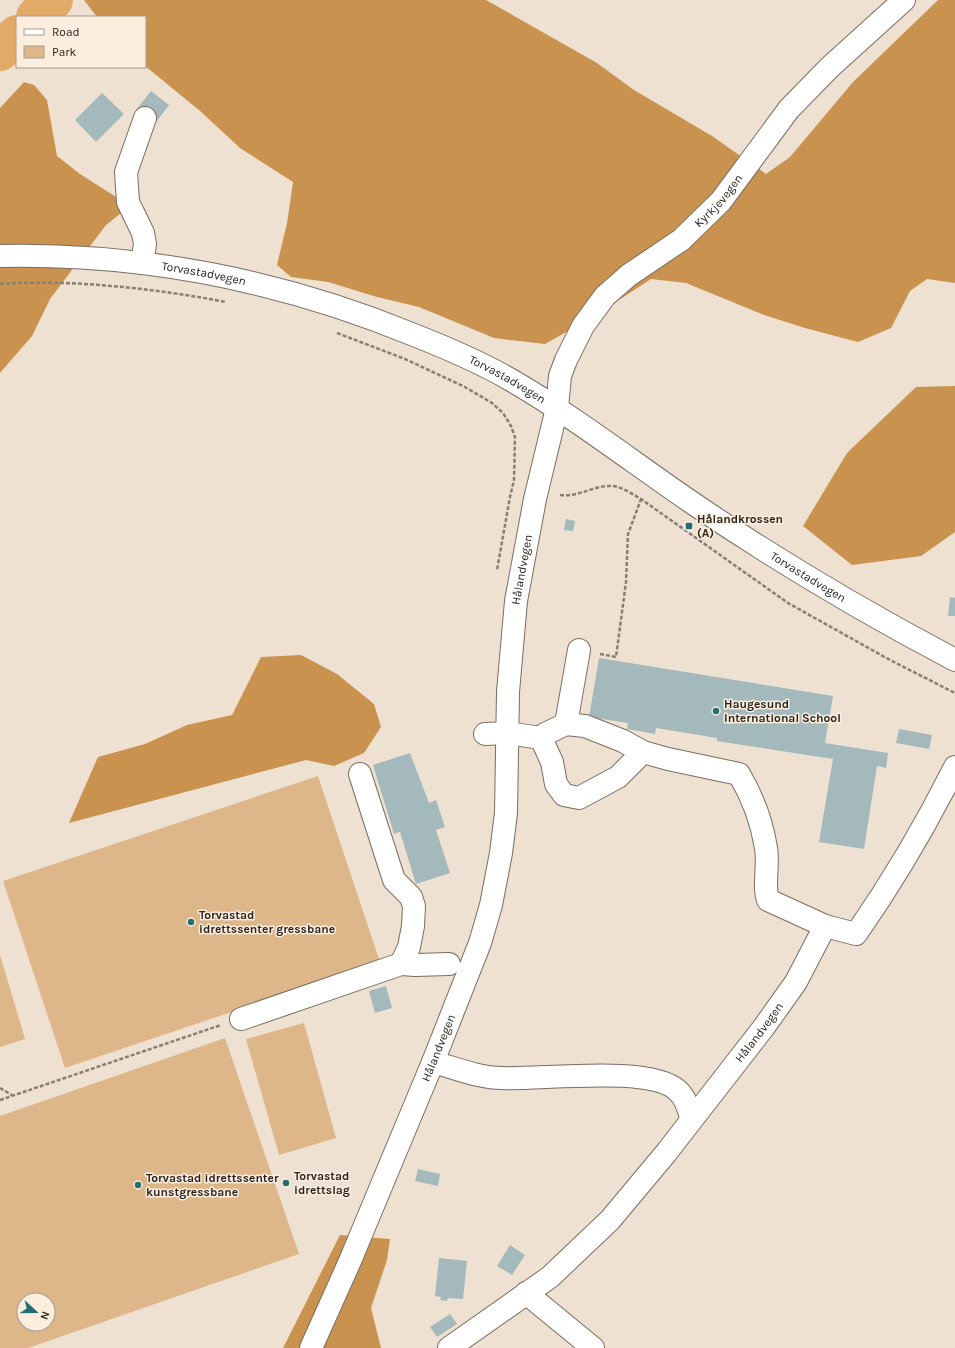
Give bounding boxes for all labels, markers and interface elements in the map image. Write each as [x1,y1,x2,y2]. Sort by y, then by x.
legend [16,16,146,68]
text: Road [52,25,80,39]
text: Park [52,45,77,59]
street label: Kyrkjevegen [691,171,746,230]
street label: Torvastadvegen [161,259,247,288]
street label: Torvastadvegen [467,352,548,406]
place label: Hålandkrossen (A) [697,512,783,540]
marker: Hålandkrossen (A) [684,521,694,531]
street label: Hålandvegen [508,533,535,606]
street label: Torvastadvegen [768,549,848,605]
place label: Haugesund International School [724,697,841,725]
marker: Haugesund International School [711,706,721,716]
place label: Torvastad idrettssenter gressbane [199,908,335,936]
marker: Torvastad idrettssenter gressbane [186,917,196,927]
street label: Hålandvegen [732,1000,786,1065]
street label: Hålandvegen [419,1012,458,1084]
place label: Torvastad idrettslag [294,1169,350,1197]
place label: Torvastad idrettssenter kunstgressbane [146,1171,279,1199]
marker: Torvastad idrettslag [281,1178,291,1188]
marker: Torvastad idrettssenter kunstgressbane [133,1180,143,1190]
north arrow [16,1292,56,1332]
text: N [37,1309,52,1321]

